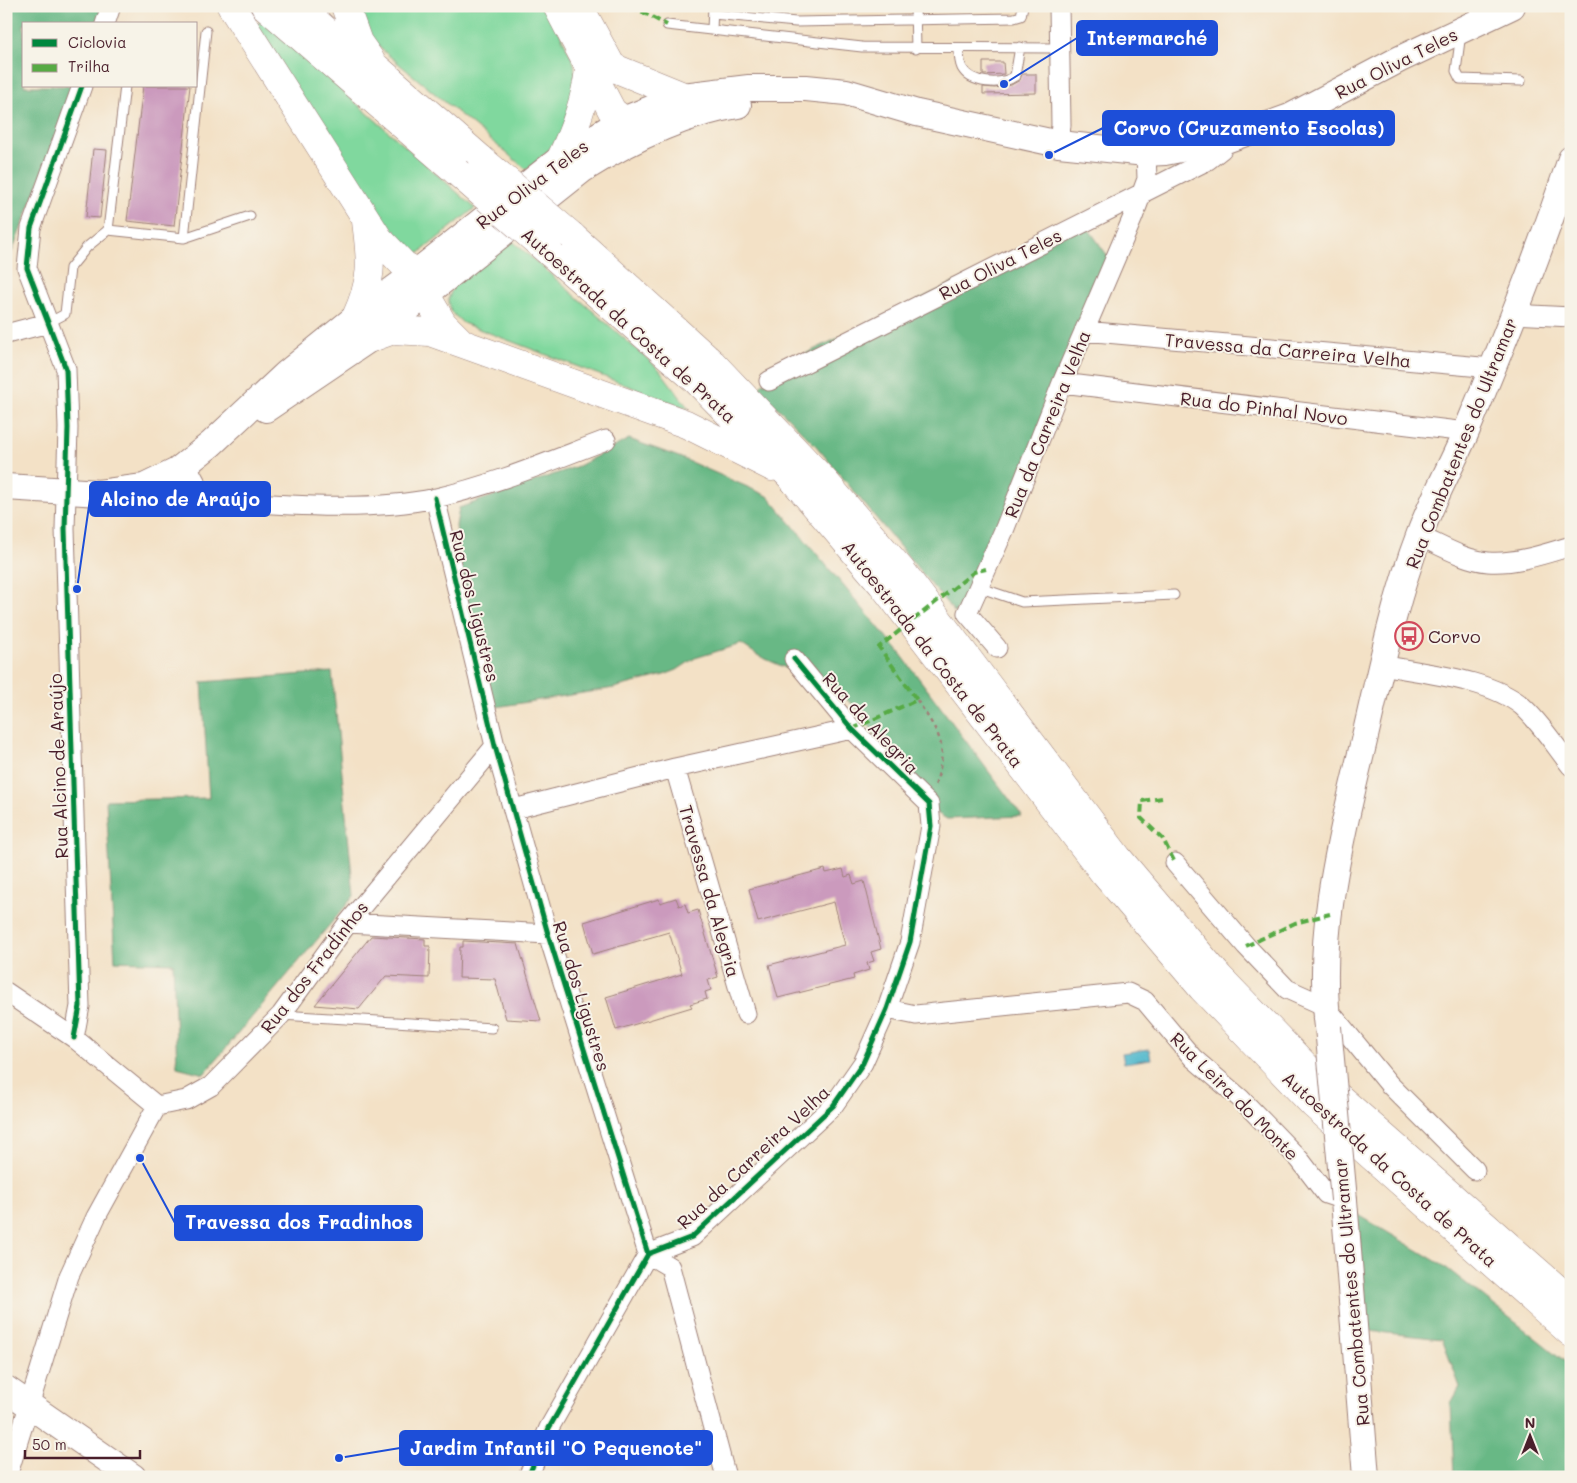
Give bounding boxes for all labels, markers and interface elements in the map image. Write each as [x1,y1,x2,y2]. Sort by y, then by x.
callout: Intermarché [1077,21,1217,55]
legend [22,22,198,88]
street label: Rua Oliva Teles [1331,22,1461,104]
text: Intermarché [1087,25,1207,50]
text: Ciclovia [68,32,127,52]
text: Trilha [68,56,110,76]
callout: Corvo (Cruzamento Escolas) [1103,111,1394,145]
text: Corvo (Cruzamento Escolas) [1114,115,1384,140]
street label: Rua Oliva Teles [471,134,593,234]
street label: Autoestrada da Costa de Prata [516,222,742,428]
street label: Rua Oliva Teles [935,223,1065,305]
street label: Rua Combatentes do Ultramar [1400,314,1522,572]
street label: Rua da Carreira Velha [998,327,1096,521]
street label: Travessa da Carreira Velha [1164,327,1412,373]
street label: Rua do Pinhal Novo [1179,386,1349,430]
callout: Alcino de Araújo [90,482,270,516]
text: Alcino de Araújo [100,486,260,511]
street label: Rua dos Ligustres [445,528,505,684]
street label: Autoestrada da Costa de Prata [837,536,1029,772]
bus stop icon: Corvo [1394,621,1424,651]
place label: Corvo [1428,624,1481,648]
street label: Rua da Alegria [818,667,924,779]
street label: Rua Alcino de Araújo [43,673,73,859]
street label: Travessa da Alegria [674,802,746,980]
street label: Rua dos Fradinhos [255,896,373,1038]
street label: Rua dos Ligustres [548,918,616,1074]
street label: Rua Leira do Monte [1166,1027,1304,1165]
street label: Autoestrada da Costa de Prata [1277,1066,1503,1272]
street label: Rua da Carreira Velha [672,1080,834,1234]
street label: Rua Combatentes do Ultramar [1327,1157,1375,1427]
callout: Travessa dos Fradinhos [175,1206,422,1240]
text: Travessa dos Fradinhos [185,1209,413,1234]
north arrow [1504,1410,1554,1460]
text: N [1525,1413,1535,1432]
scale bar [25,1428,140,1460]
callout: Jardim Infantil "O Pequenote" [400,1431,712,1465]
text: 50 m [32,1434,67,1454]
text: Jardim Infantil "O Pequenote" [410,1435,702,1460]

